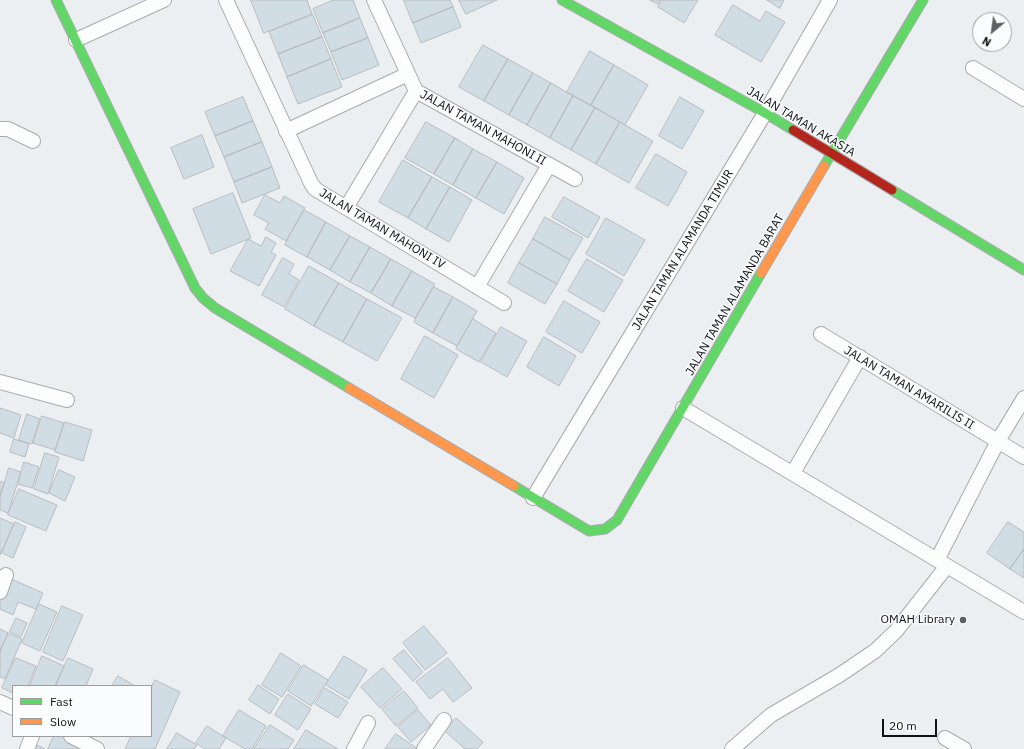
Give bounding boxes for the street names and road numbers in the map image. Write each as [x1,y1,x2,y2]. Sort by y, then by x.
street label: JALAN TAMAN AKASIA [744,84,858,160]
street label: JALAN TAMAN MAHONI II [418,87,548,169]
street label: JALAN TAMAN ALAMANDA TIMUR [629,167,737,333]
street label: JALAN TAMAN MAHONI IV [317,186,447,272]
street label: JALAN TAMAN ALAMANDA BARAT [683,212,787,378]
street label: JALAN TAMAN AMARILIS II [841,343,977,433]

